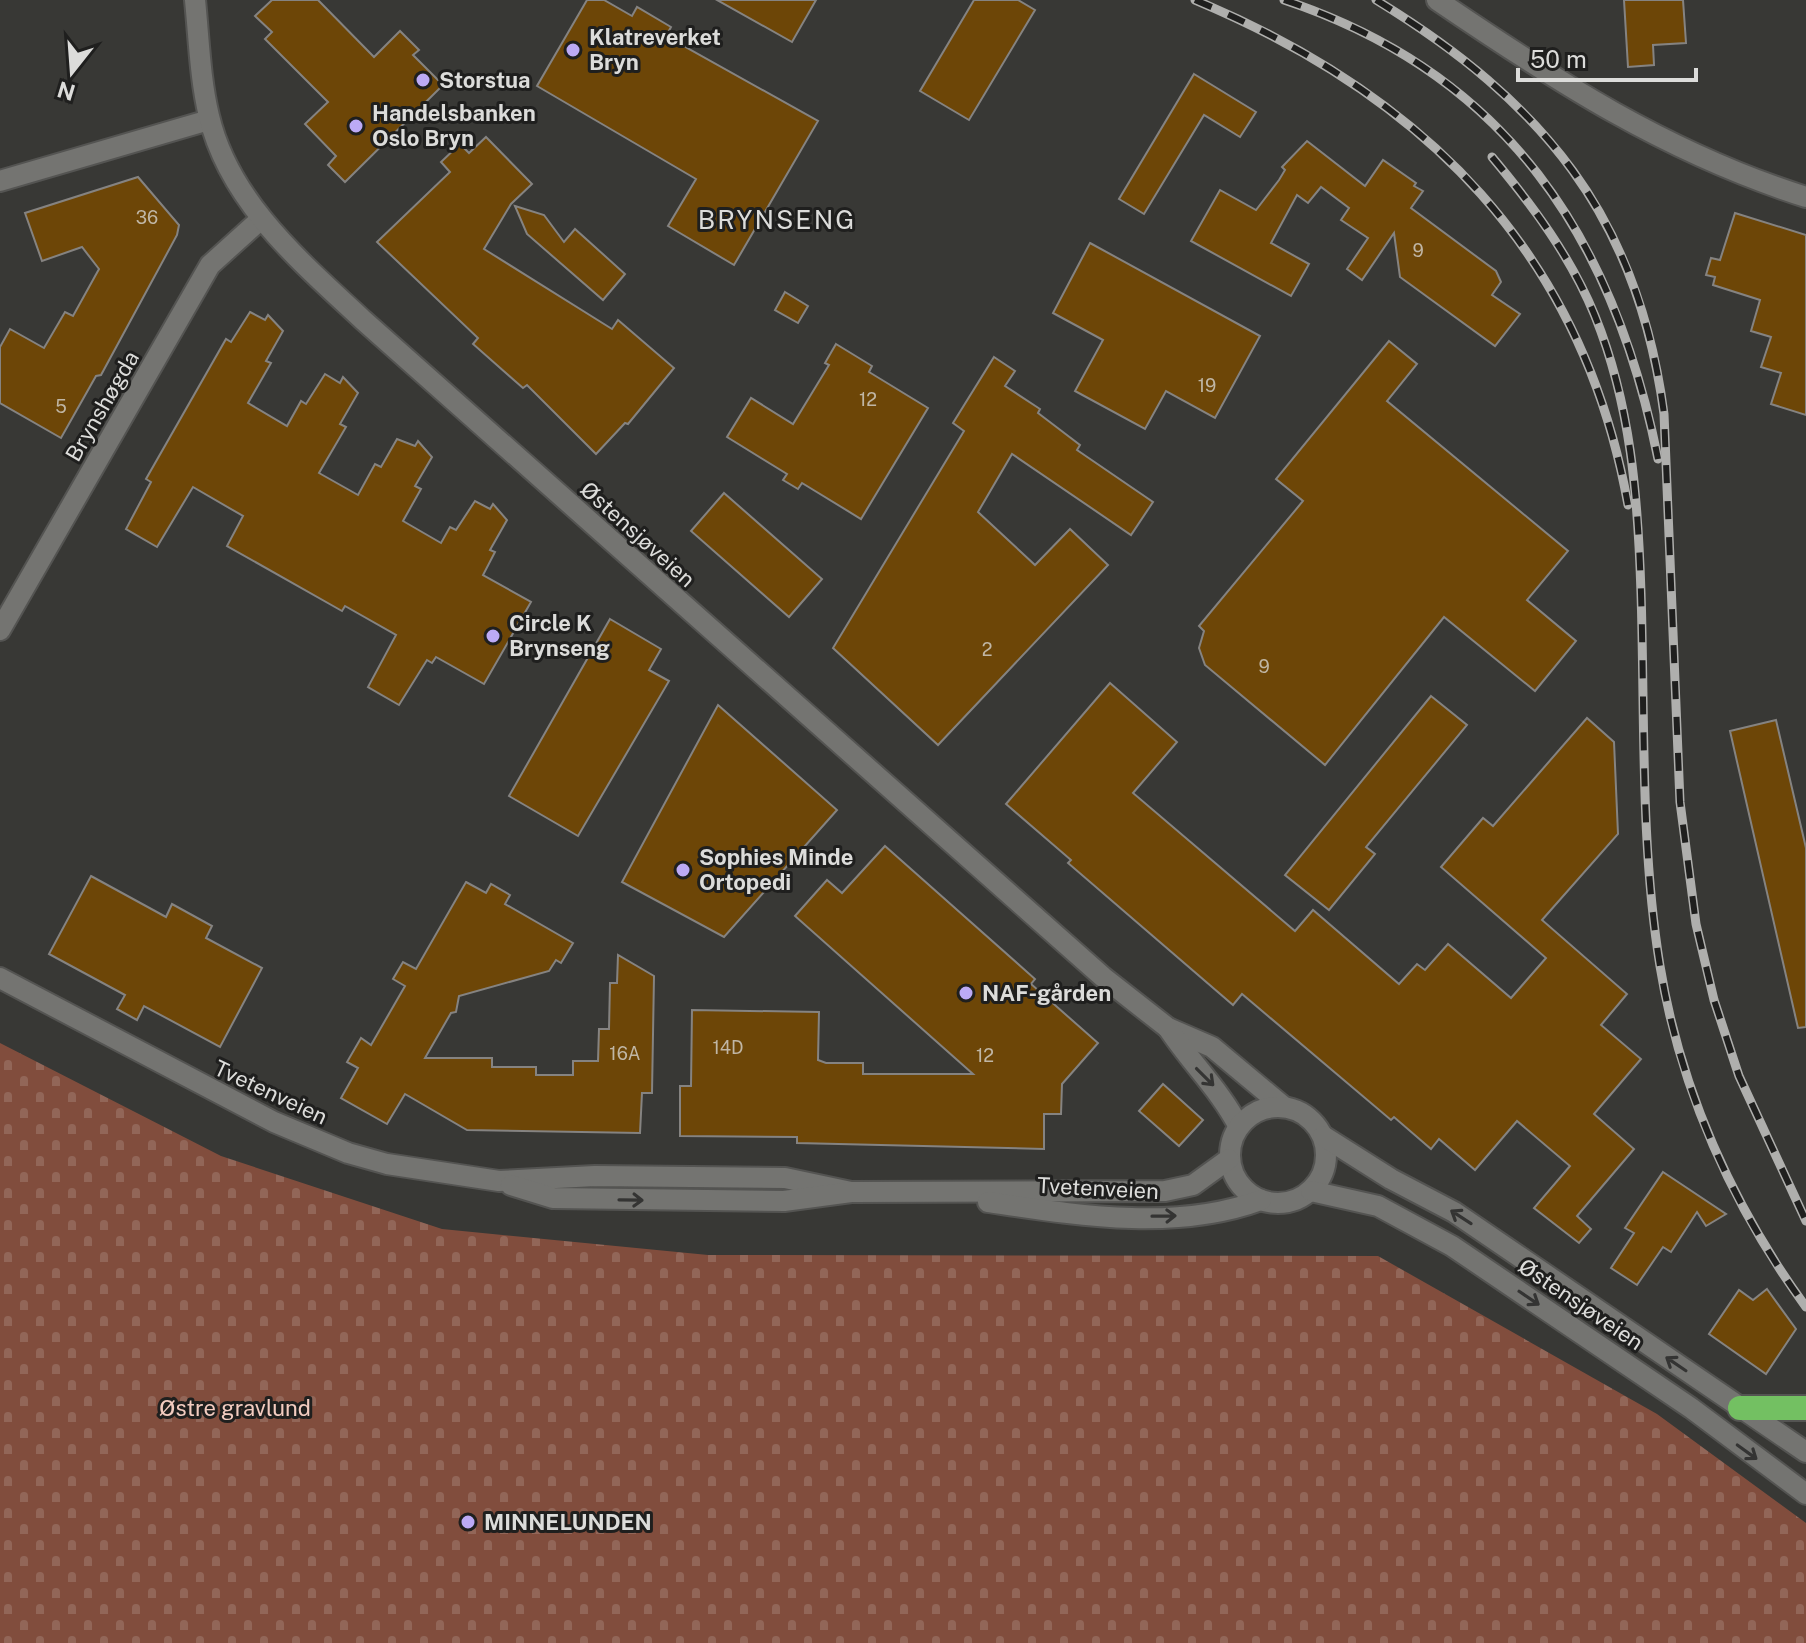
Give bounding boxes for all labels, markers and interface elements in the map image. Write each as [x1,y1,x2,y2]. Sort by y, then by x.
place label: Klatreverket Bryn [589,24,721,75]
north arrow [32,32,112,112]
scale bar [1518,32,1696,82]
marker: Klatreverket Bryn [564,41,582,59]
text: 50 m [1530,45,1587,73]
place label: Storstua [439,67,531,93]
marker: Storstua [414,71,432,89]
text: N [54,76,78,106]
place label: Handelsbanken Oslo Bryn [372,100,536,151]
marker: Handelsbanken Oslo Bryn [347,117,365,135]
district label: BRYNSENG [698,204,856,235]
house number: 36 [136,207,158,228]
house number: 9 [1412,240,1424,261]
street label: Brynshøgda [60,346,144,466]
house number: 19 [1198,375,1216,396]
house number: 12 [859,389,877,410]
house number: 5 [55,396,67,417]
street label: Østensjøveien [575,476,701,592]
place label: Circle K Brynseng [509,610,610,661]
marker: Circle K Brynseng [484,627,502,645]
house number: 2 [982,639,992,660]
house number: 9 [1258,656,1270,677]
place label: Sophies Minde Ortopedi [699,844,853,895]
marker: Sophies Minde Ortopedi [674,861,692,879]
place label: NAF-gården [982,980,1111,1006]
marker: NAF-gården [957,984,975,1002]
house number: 14D [712,1037,744,1058]
house number: 16A [609,1043,641,1064]
house number: 12 [976,1045,994,1066]
street label: Tvetenveien [210,1054,332,1130]
one-way arrow [1195,1067,1214,1086]
street label: Tvetenveien [1036,1172,1160,1204]
one-way arrow [617,1192,644,1207]
one-way arrow [1150,1208,1177,1224]
one-way arrow [1450,1209,1473,1225]
street label: Østensjøveien [1514,1253,1648,1355]
one-way arrow [1517,1289,1539,1306]
one-way arrow [1665,1356,1687,1372]
park label: Østre gravlund [159,1395,311,1421]
one-way arrow [1736,1444,1758,1460]
place label: MINNELUNDEN [484,1509,652,1535]
marker: MINNELUNDEN [459,1513,477,1531]

